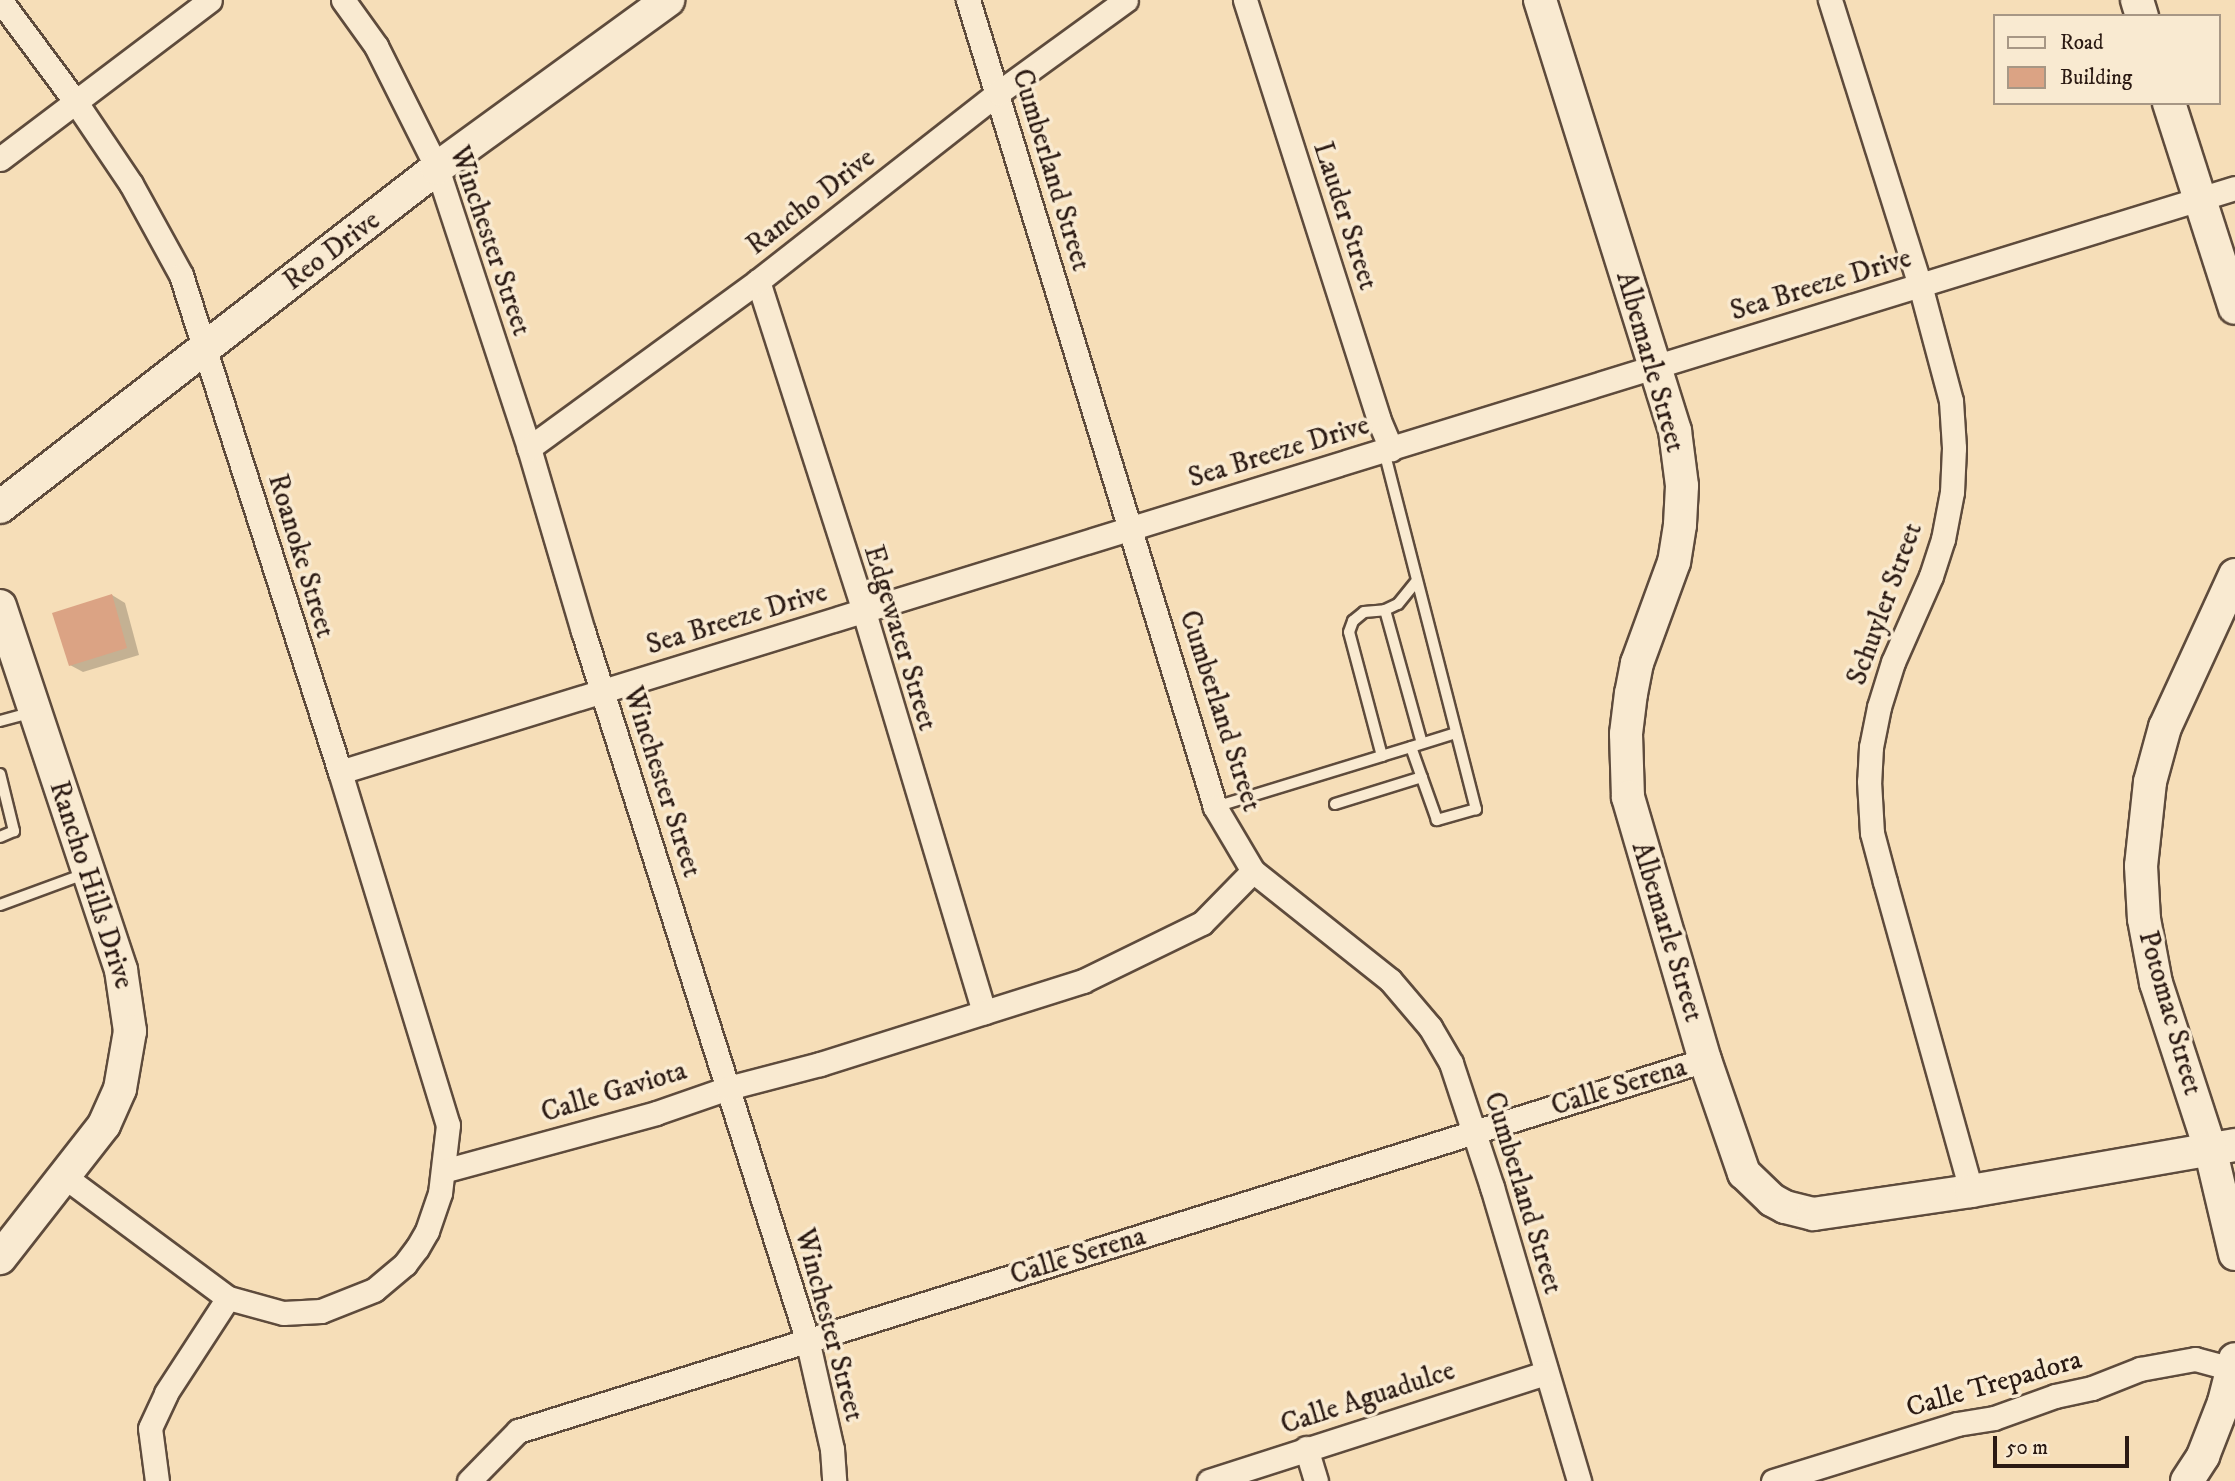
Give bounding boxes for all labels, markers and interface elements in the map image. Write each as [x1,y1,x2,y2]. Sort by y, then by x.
legend [1994,14,2221,105]
text: Road [2060,30,2104,56]
street label: Cumberland Street [1004,65,1098,275]
text: Building [2060,65,2132,91]
street label: Lauder Street [1305,138,1385,294]
street label: Rancho Drive [740,141,882,263]
street label: Winchester Street [442,142,538,340]
street label: Reo Drive [277,204,387,298]
street label: Sea Breeze Drive [1726,242,1916,328]
street label: Albemarle Street [1608,268,1692,456]
street label: Sea Breeze Drive [1184,409,1374,495]
street label: Roanoke Street [260,470,342,642]
street label: Schuyler Street [1840,518,1930,690]
street label: Edgewater Street [856,541,944,735]
street label: Sea Breeze Drive [642,576,832,662]
street label: Cumberland Street [1172,606,1268,816]
street label: Winchester Street [615,683,709,881]
street label: Rancho Hills Drive [42,777,140,993]
street label: Albemarle Street [1624,838,1710,1026]
street label: Potomac Street [2131,927,2209,1099]
street label: Calle Serena [1547,1051,1691,1123]
street label: Calle Gaviota [537,1054,691,1130]
street label: Cumberland Street [1476,1088,1570,1298]
street label: Calle Serena [1006,1220,1150,1292]
street label: Winchester Street [787,1225,871,1425]
street label: Calle Trepadora [1902,1343,2086,1425]
street label: Calle Aguadulce [1277,1354,1459,1442]
scale bar [1997,1422,2134,1466]
text: 50 m [2006,1435,2048,1461]

